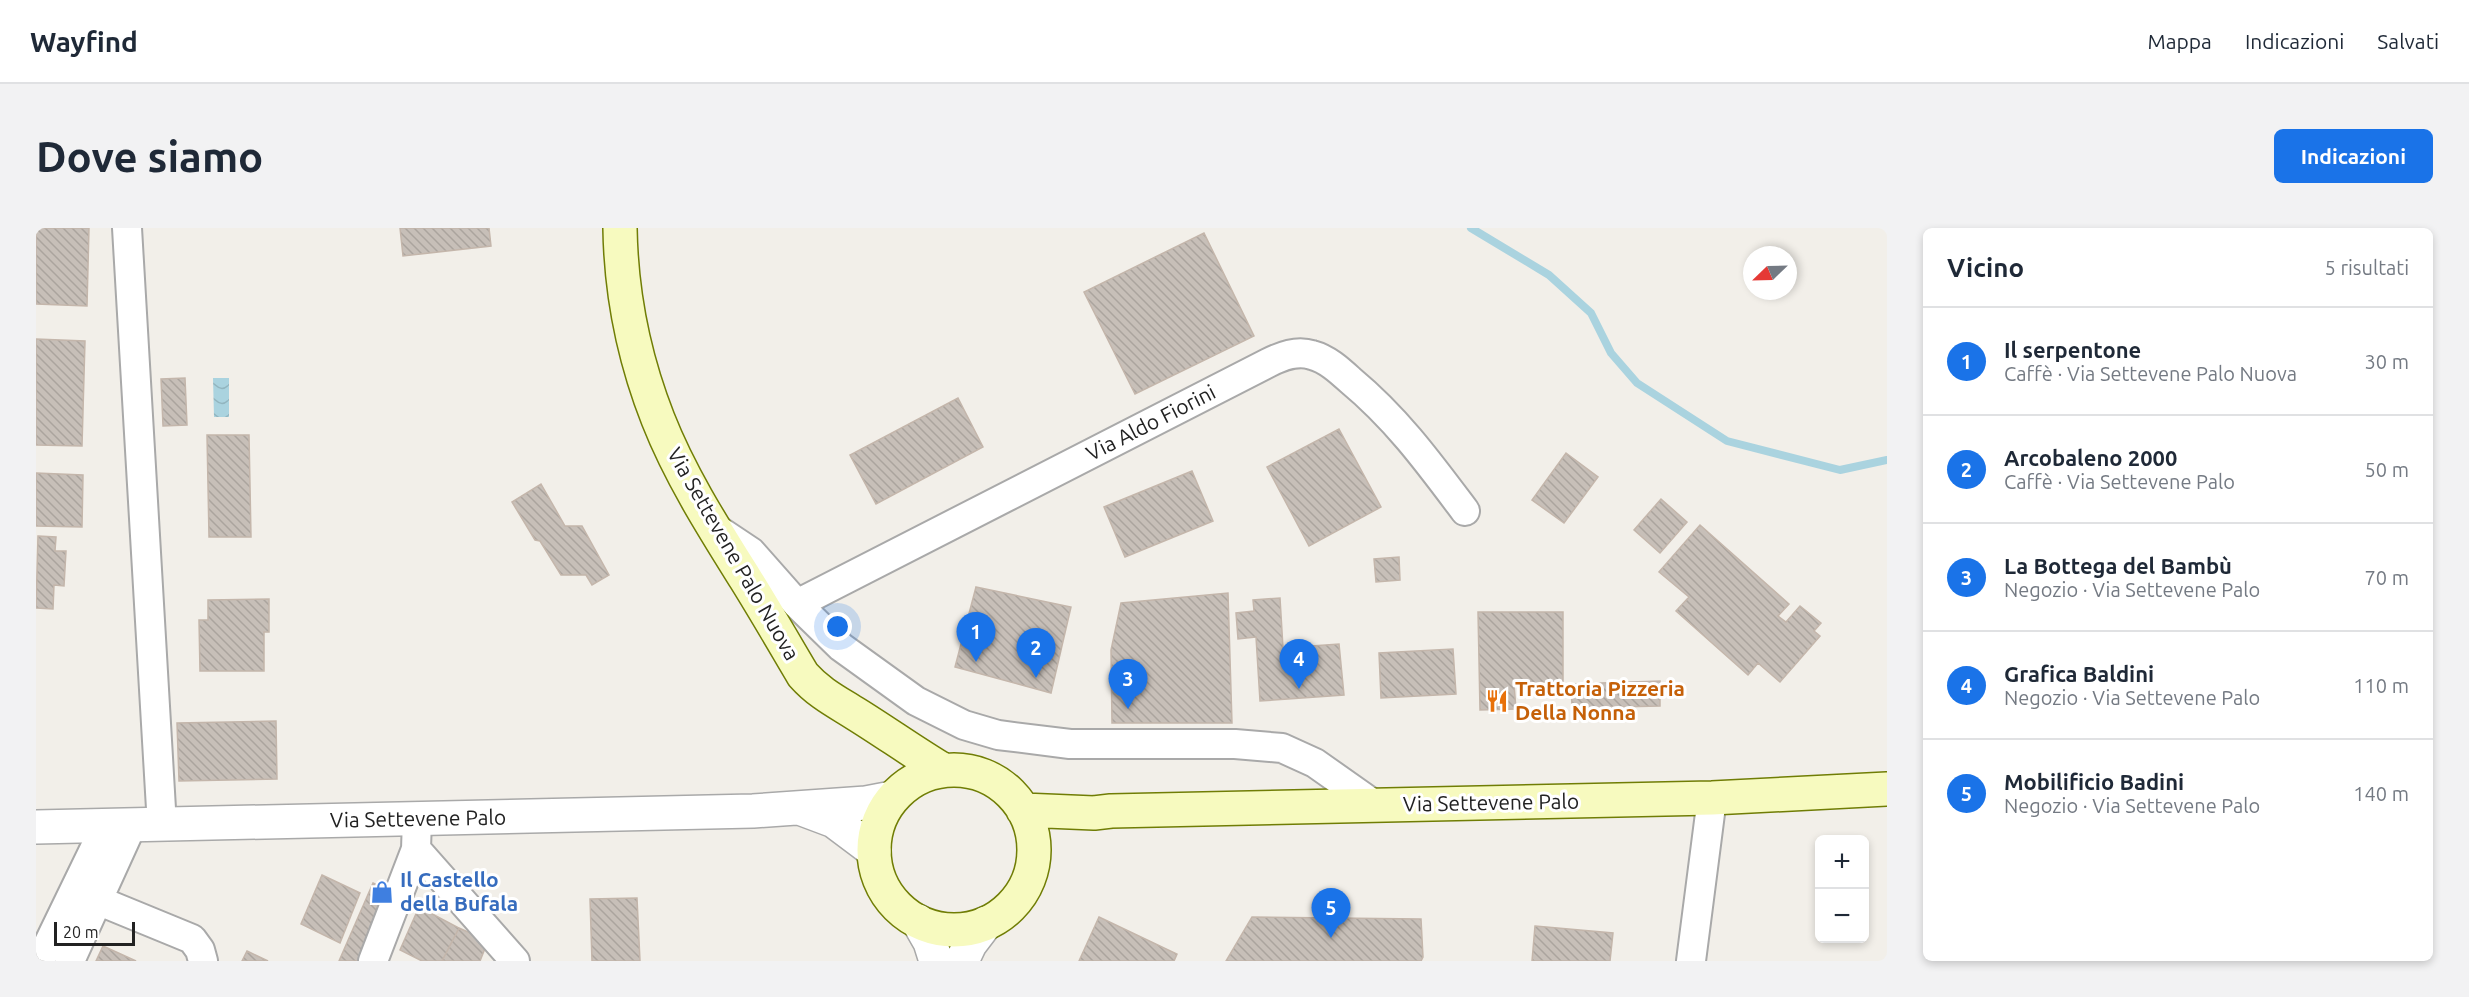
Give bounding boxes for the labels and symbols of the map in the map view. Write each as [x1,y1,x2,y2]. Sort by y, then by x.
north arrow [1743,246,1797,300]
street label: Via Aldo Fiorini [1082,379,1219,465]
street label: Via Settevene Palo Nuova [663,443,805,664]
your location [823,612,852,641]
pin: 1 [956,612,996,662]
pin: 2 [1016,628,1056,678]
pin: 4 [1280,640,1318,689]
pin: 3 [1108,660,1148,709]
place label: Trattoria Pizzeria Della Nonna [1515,676,1685,724]
restaurant icon: Trattoria Pizzeria Della Nonna [1484,688,1510,714]
street label: Via Settevene Palo [1403,788,1579,816]
street label: Via Settevene Palo [330,804,506,832]
place label: Il Castello della Bufala [400,867,518,915]
shop icon: Il Castello della Bufala [369,879,395,905]
pin: 5 [1312,888,1350,938]
scale bar [54,919,135,946]

